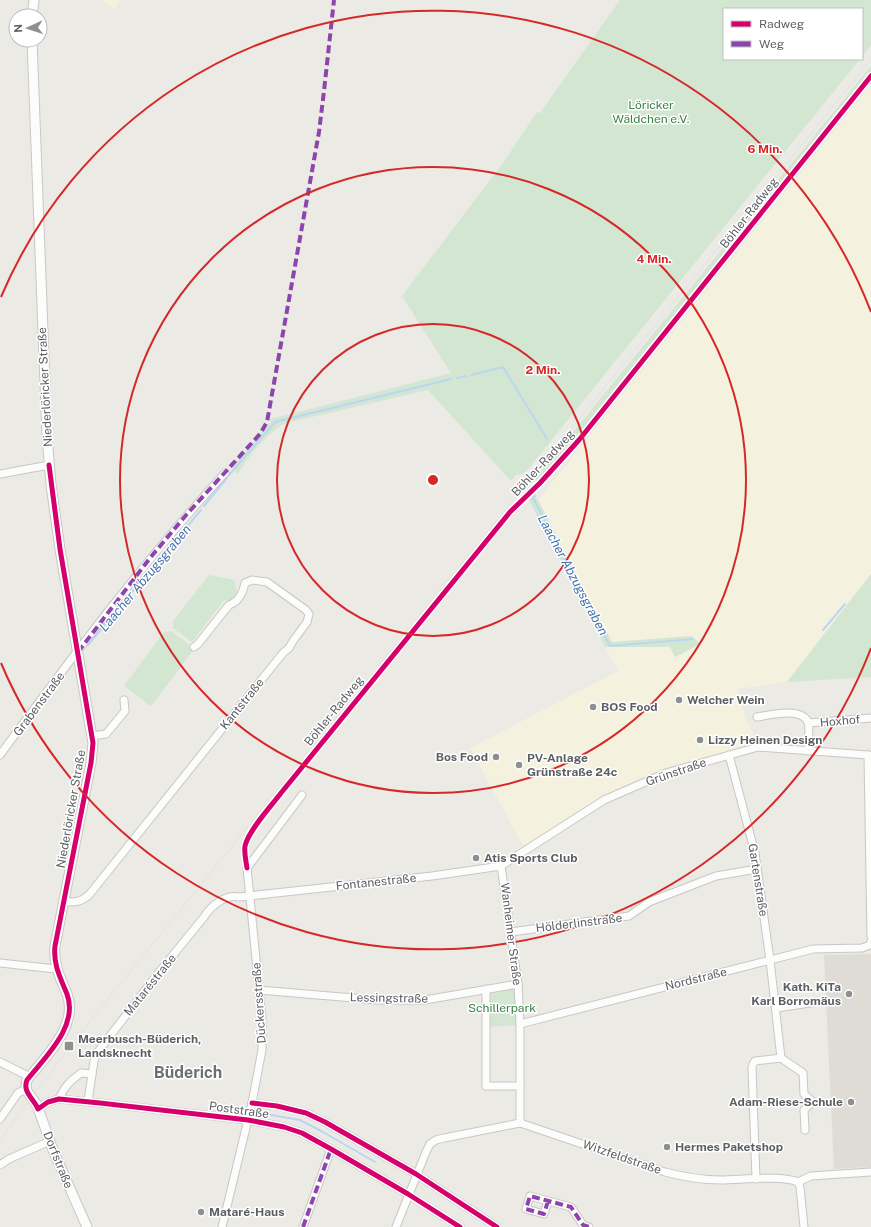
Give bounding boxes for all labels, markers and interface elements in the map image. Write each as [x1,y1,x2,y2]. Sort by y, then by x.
north arrow [8,8,48,48]
legend [723,8,863,60]
text: Radweg [759,17,804,31]
text: N [12,24,24,33]
text: Weg [759,37,784,51]
park label: Löricker Wäldchen e.V. [612,98,690,126]
text: 6 Min. [747,142,783,156]
street label: Böhler-Radweg [717,175,781,251]
text: 4 Min. [636,252,672,266]
street label: Niederlöricker Straße [35,327,55,447]
text: 2 Min. [526,363,560,377]
street label: Böhler-Radweg [509,427,577,499]
centre of rings [426,473,440,487]
water label: Laacher Abzugsgraben [535,512,611,638]
water label: Laacher Abzugsgraben [96,522,194,634]
street label: Grabenstraße [10,669,68,739]
street label: Böhler-Radweg [302,673,366,749]
street label: Kantstraße [217,675,267,732]
place label: Welcher Wein [687,693,765,707]
marker: Welcher Wein [674,695,684,705]
place label: BOS Food [601,700,658,714]
marker: BOS Food [588,702,598,712]
street label: Hoxhof [819,712,861,730]
place label: Lizzy Heinen Design [708,733,822,747]
marker: Lizzy Heinen Design [695,735,705,745]
street label: Niederlöricker Straße [54,748,88,869]
place label: Bos Food [436,750,488,764]
place label: PV-Anlage Grünstraße 24c [527,751,618,779]
marker: Bos Food [491,752,501,762]
street label: Grünstraße [644,755,708,789]
marker: PV-Anlage Grünstraße 24c [514,760,524,770]
street label: Gartenstraße [745,843,771,918]
place label: Atis Sports Club [484,851,578,865]
marker: Atis Sports Club [471,853,481,863]
street label: Fontanestraße [335,871,417,893]
street label: Wanheimer Straße [498,882,524,986]
street label: Hölderlinstraße [535,911,623,935]
street label: Mataréstraße [121,951,179,1019]
street label: Dückersstraße [249,962,269,1044]
street label: Nordstraße [664,965,728,993]
place label: Kath. KiTa Karl Borromäus [751,980,841,1008]
marker: Kath. KiTa Karl Borromäus [844,989,854,999]
street label: Lessingstraße [350,990,429,1006]
park label: Schillerpark [468,1001,536,1015]
place label: Meerbusch-Büderich, Landsknecht [78,1032,201,1060]
marker: Meerbusch-Büderich, Landsknecht [63,1040,75,1052]
district label: Büderich [154,1063,222,1082]
place label: Adam-Riese-Schule [729,1095,843,1109]
marker: Adam-Riese-Schule [846,1097,856,1107]
street label: Poststraße [208,1099,270,1121]
street label: Dorfstraße [40,1129,76,1191]
street label: Witzfeldstraße [581,1137,663,1177]
place label: Hermes Paketshop [675,1140,783,1154]
marker: Hermes Paketshop [662,1142,672,1152]
place label: Mataré-Haus [209,1205,285,1219]
marker: Mataré-Haus [196,1207,206,1217]

